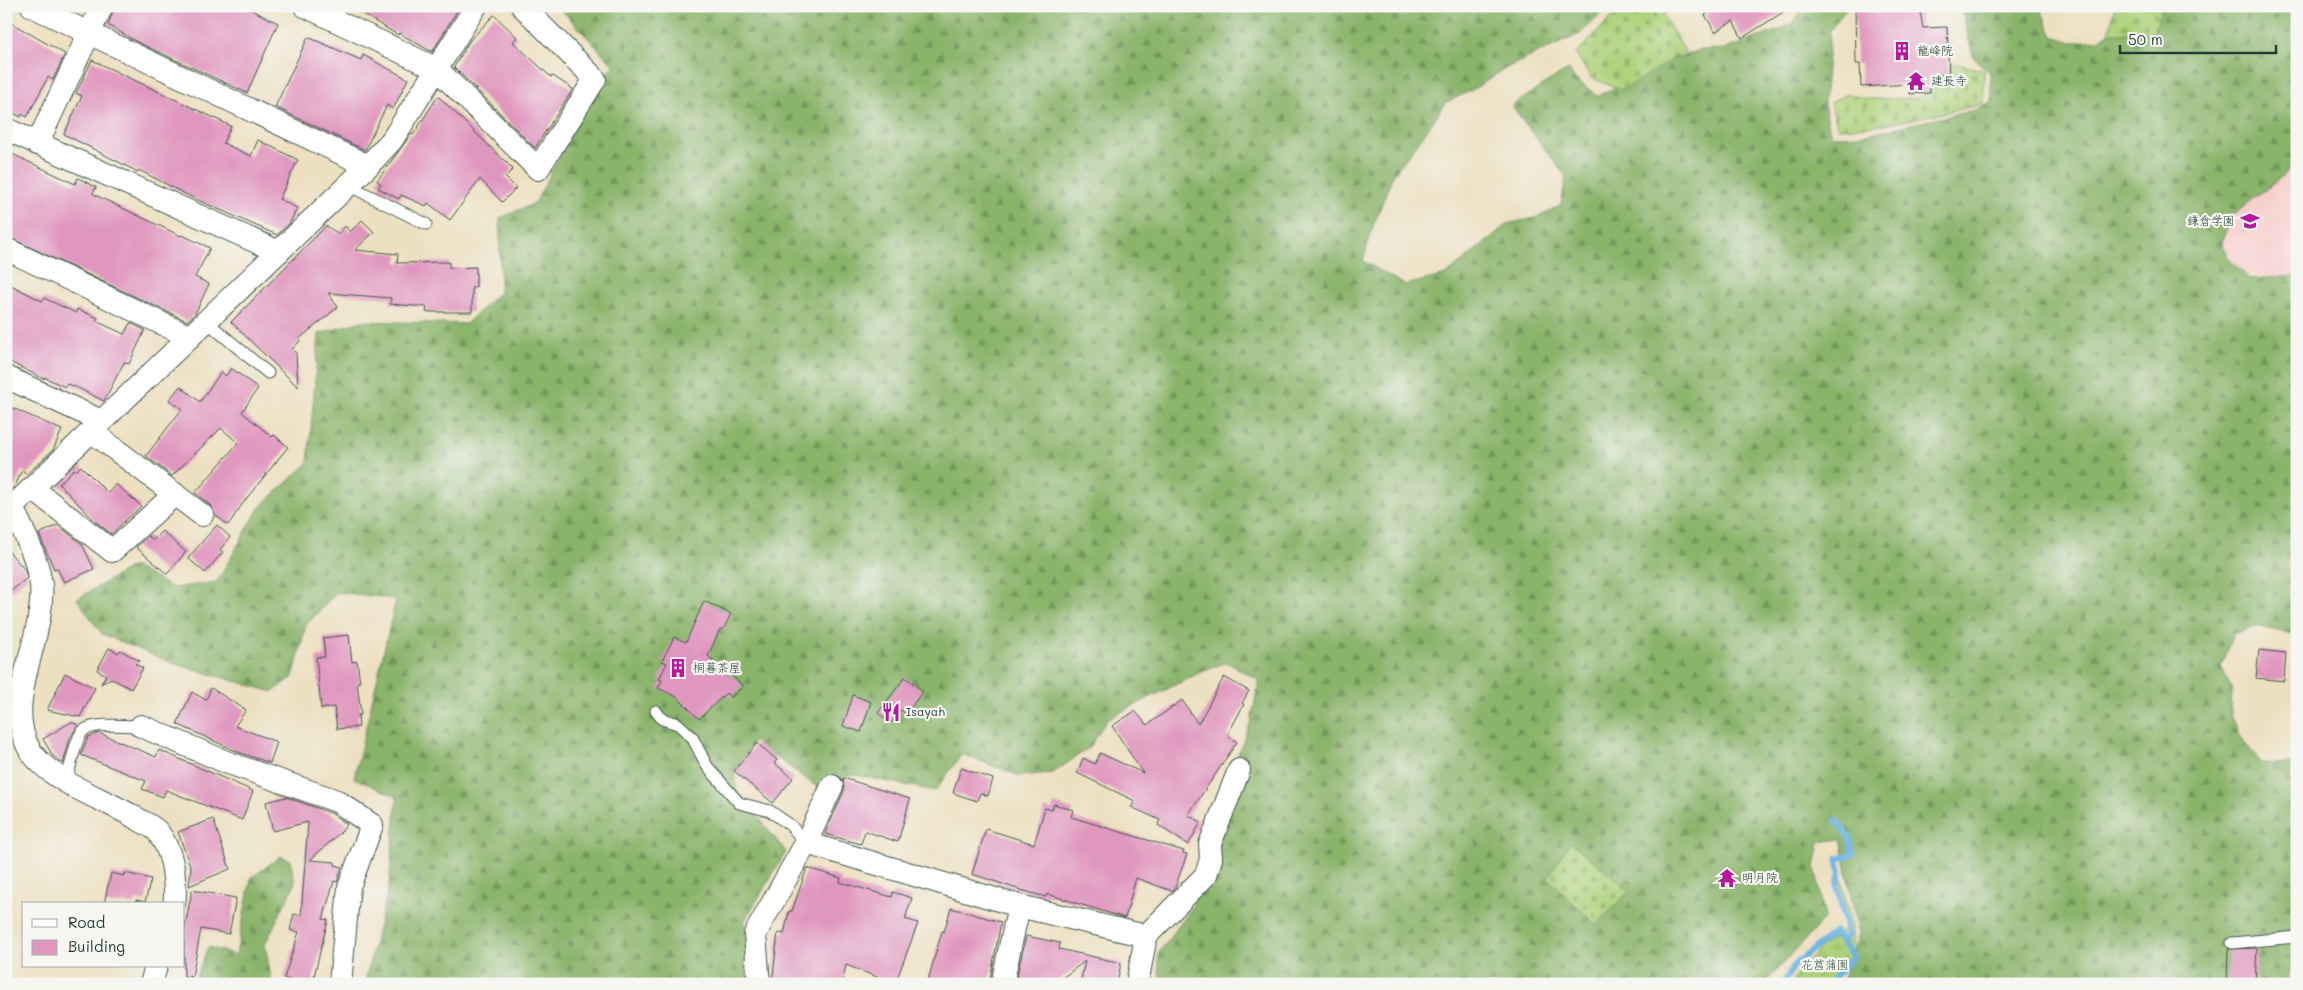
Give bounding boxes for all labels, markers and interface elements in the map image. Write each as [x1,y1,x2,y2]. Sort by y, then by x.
scale bar [2120,22,2277,54]
text: 50 m [2128,29,2163,49]
building icon: 龍峰院 [1891,40,1913,62]
place label: 龍峰院 [1917,42,1953,58]
temple icon: 建長寺 [1905,70,1927,92]
place label: 建長寺 [1931,72,1967,88]
school or university icon: 鎌倉学園 [2239,210,2261,232]
place label: 鎌倉学園 [2187,212,2235,228]
building icon: 桐暮茶屋 [667,657,689,679]
place label: 桐暮茶屋 [693,659,741,675]
restaurant icon: Isayah [880,701,902,723]
place label: Isayah [906,703,945,719]
temple icon: 明月院 [1716,867,1738,889]
place label: 明月院 [1742,869,1778,885]
legend [22,902,185,968]
text: Road [68,912,105,932]
text: Building [68,936,125,956]
park label: 花菖蒲園 [1801,956,1849,972]

